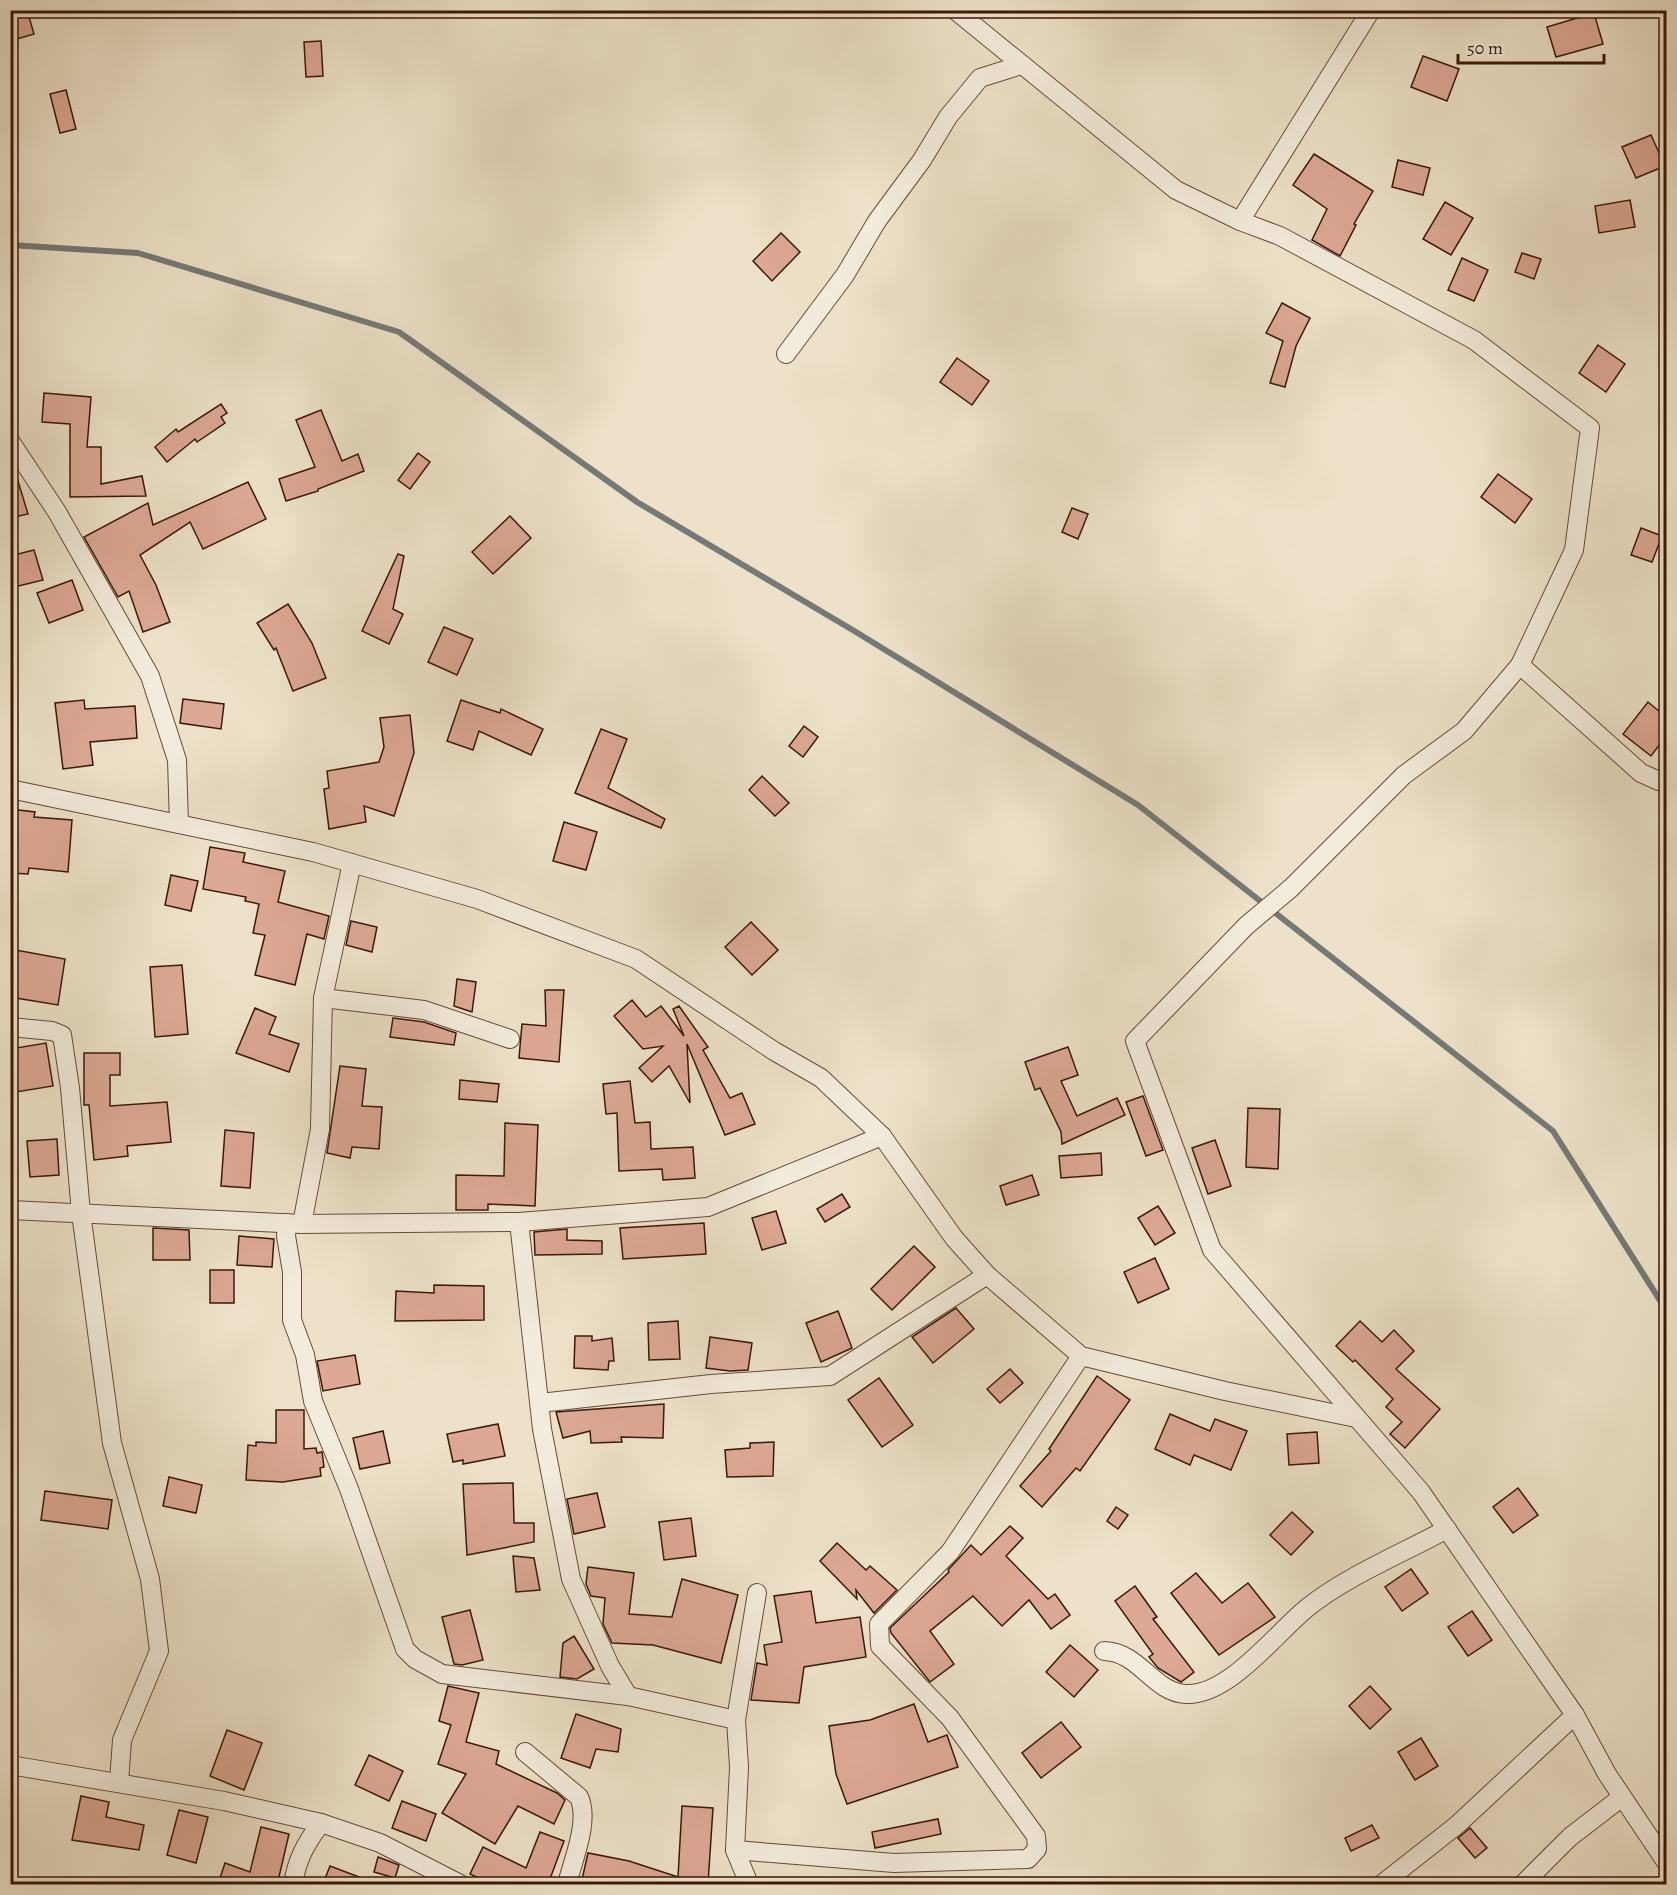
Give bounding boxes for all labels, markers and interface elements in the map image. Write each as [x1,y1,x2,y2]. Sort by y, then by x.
scale bar [1458,27,1604,65]
text: 50 m [1467,36,1503,60]

